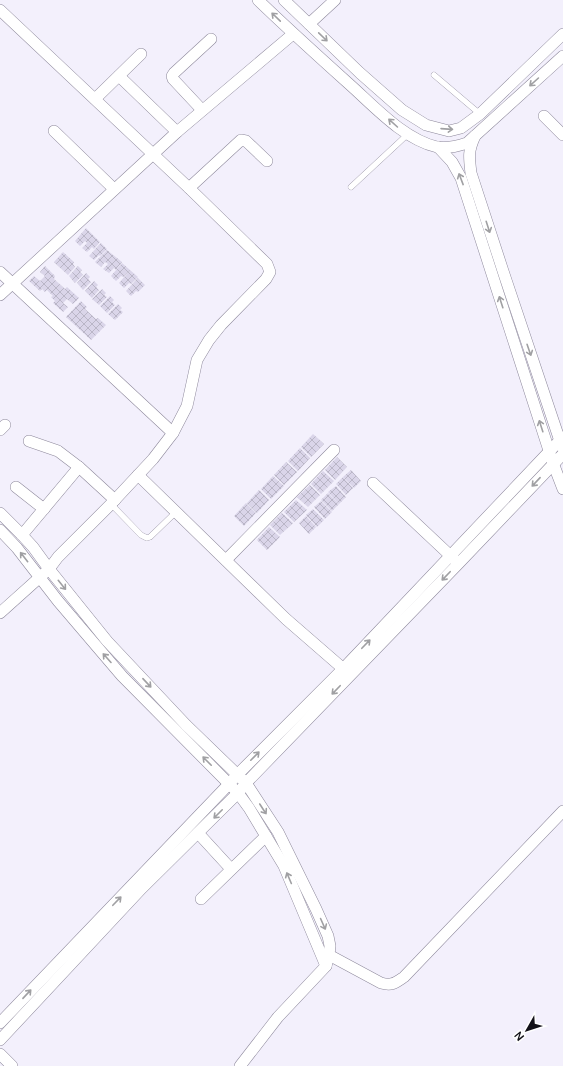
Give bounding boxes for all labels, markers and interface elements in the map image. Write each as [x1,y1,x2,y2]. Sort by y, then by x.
one-way arrow [271,12,281,22]
one-way arrow [318,32,328,42]
one-way arrow [530,77,540,86]
one-way arrow [388,119,398,128]
one-way arrow [440,126,453,133]
one-way arrow [456,173,464,185]
one-way arrow [485,220,492,233]
one-way arrow [497,296,504,309]
one-way arrow [526,344,534,356]
one-way arrow [537,420,545,432]
one-way arrow [531,477,541,487]
one-way arrow [20,552,28,563]
one-way arrow [441,571,451,581]
one-way arrow [57,580,66,590]
one-way arrow [361,639,371,649]
one-way arrow [102,652,111,663]
one-way arrow [142,678,152,688]
one-way arrow [332,685,341,695]
one-way arrow [250,751,260,761]
one-way arrow [202,756,212,766]
one-way arrow [259,803,267,814]
one-way arrow [213,809,223,819]
one-way arrow [285,872,293,884]
one-way arrow [112,896,122,906]
one-way arrow [320,918,327,930]
one-way arrow [22,989,32,999]
north arrow [507,1010,547,1050]
text: N [510,1029,527,1044]

